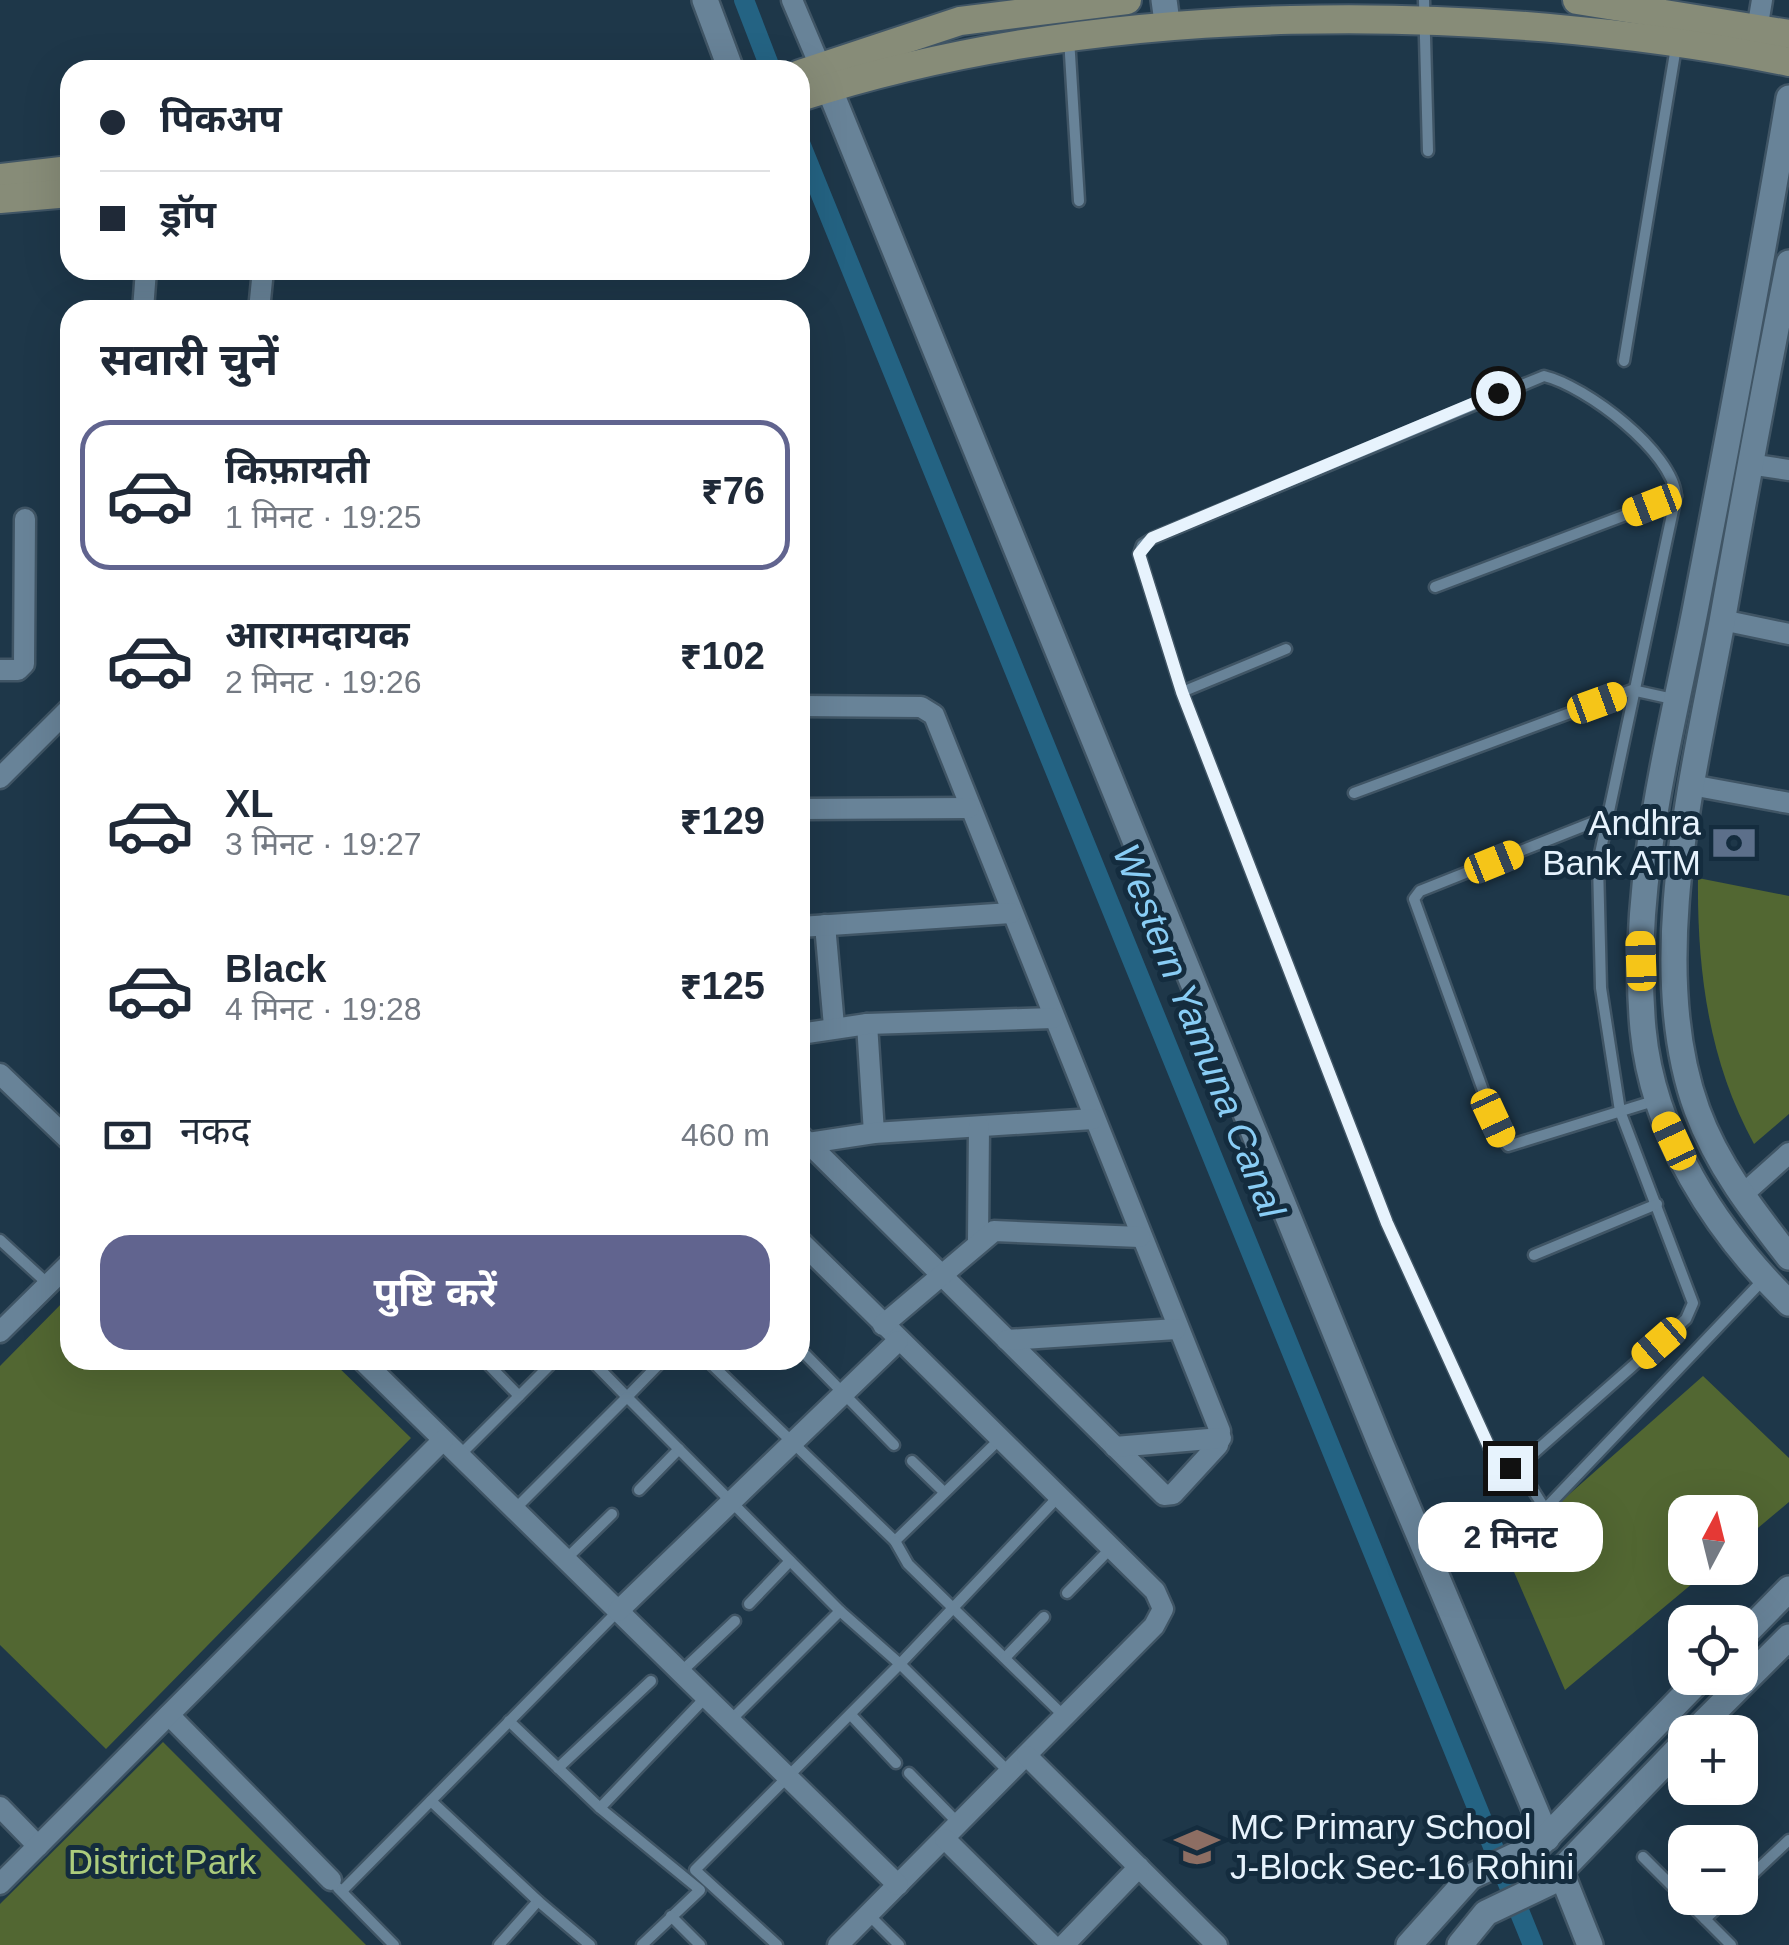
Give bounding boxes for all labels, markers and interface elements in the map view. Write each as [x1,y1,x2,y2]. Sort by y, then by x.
text: पिकअप [160,98,282,140]
text: ड्रॉप [160,194,216,236]
text: सवारी चुनें [100,334,278,385]
route start [1476,371,1521,416]
text: किफ़ायती [225,449,369,491]
icon: car [105,450,195,540]
text: ₹76 [701,470,765,512]
car [1619,480,1685,530]
text: 1 मिनट · 19:25 [225,499,422,535]
text: आरामदायक [225,614,409,656]
icon: car [105,615,195,705]
text: ₹102 [680,635,765,677]
text: 2 मिनट · 19:26 [225,664,422,700]
car [1564,679,1630,727]
icon: car [105,780,195,870]
text: XL [225,783,274,825]
text: ₹129 [680,800,765,842]
place label: Andhra Bank ATM [1542,803,1702,882]
bank icon: Andhra Bank ATM [1710,819,1758,867]
text: 3 मिनट · 19:27 [225,826,422,862]
car [1461,837,1527,887]
water label: Western Yamuna Canal [1105,838,1294,1225]
car [1625,930,1657,992]
icon: car [105,945,195,1035]
text: Black [225,948,326,990]
text: ₹125 [680,965,765,1007]
text: 4 मिनट · 19:28 [225,991,422,1027]
car [1467,1084,1519,1152]
car [1648,1107,1700,1175]
icon: cash [100,1108,155,1163]
text: नकद [180,1110,250,1152]
text: 460 m [681,1117,770,1153]
button: पुष्टि करें [100,1235,770,1350]
car [1627,1312,1691,1374]
route end [1488,1446,1533,1491]
north arrow [1668,1495,1758,1585]
map controls [1668,1495,1758,1915]
callout: 2 मिनट [1418,1503,1602,1573]
text: 2 मिनट [1464,1519,1557,1555]
button: locate [1668,1605,1758,1695]
button: + [1668,1715,1758,1805]
place label: MC Primary School J-Block Sec-16 Rohini [1230,1807,1574,1886]
school or university icon: MC Primary School J-Block Sec-16 Rohini [1173,1823,1221,1871]
button: − [1668,1825,1758,1915]
park label: District Park [68,1842,257,1881]

